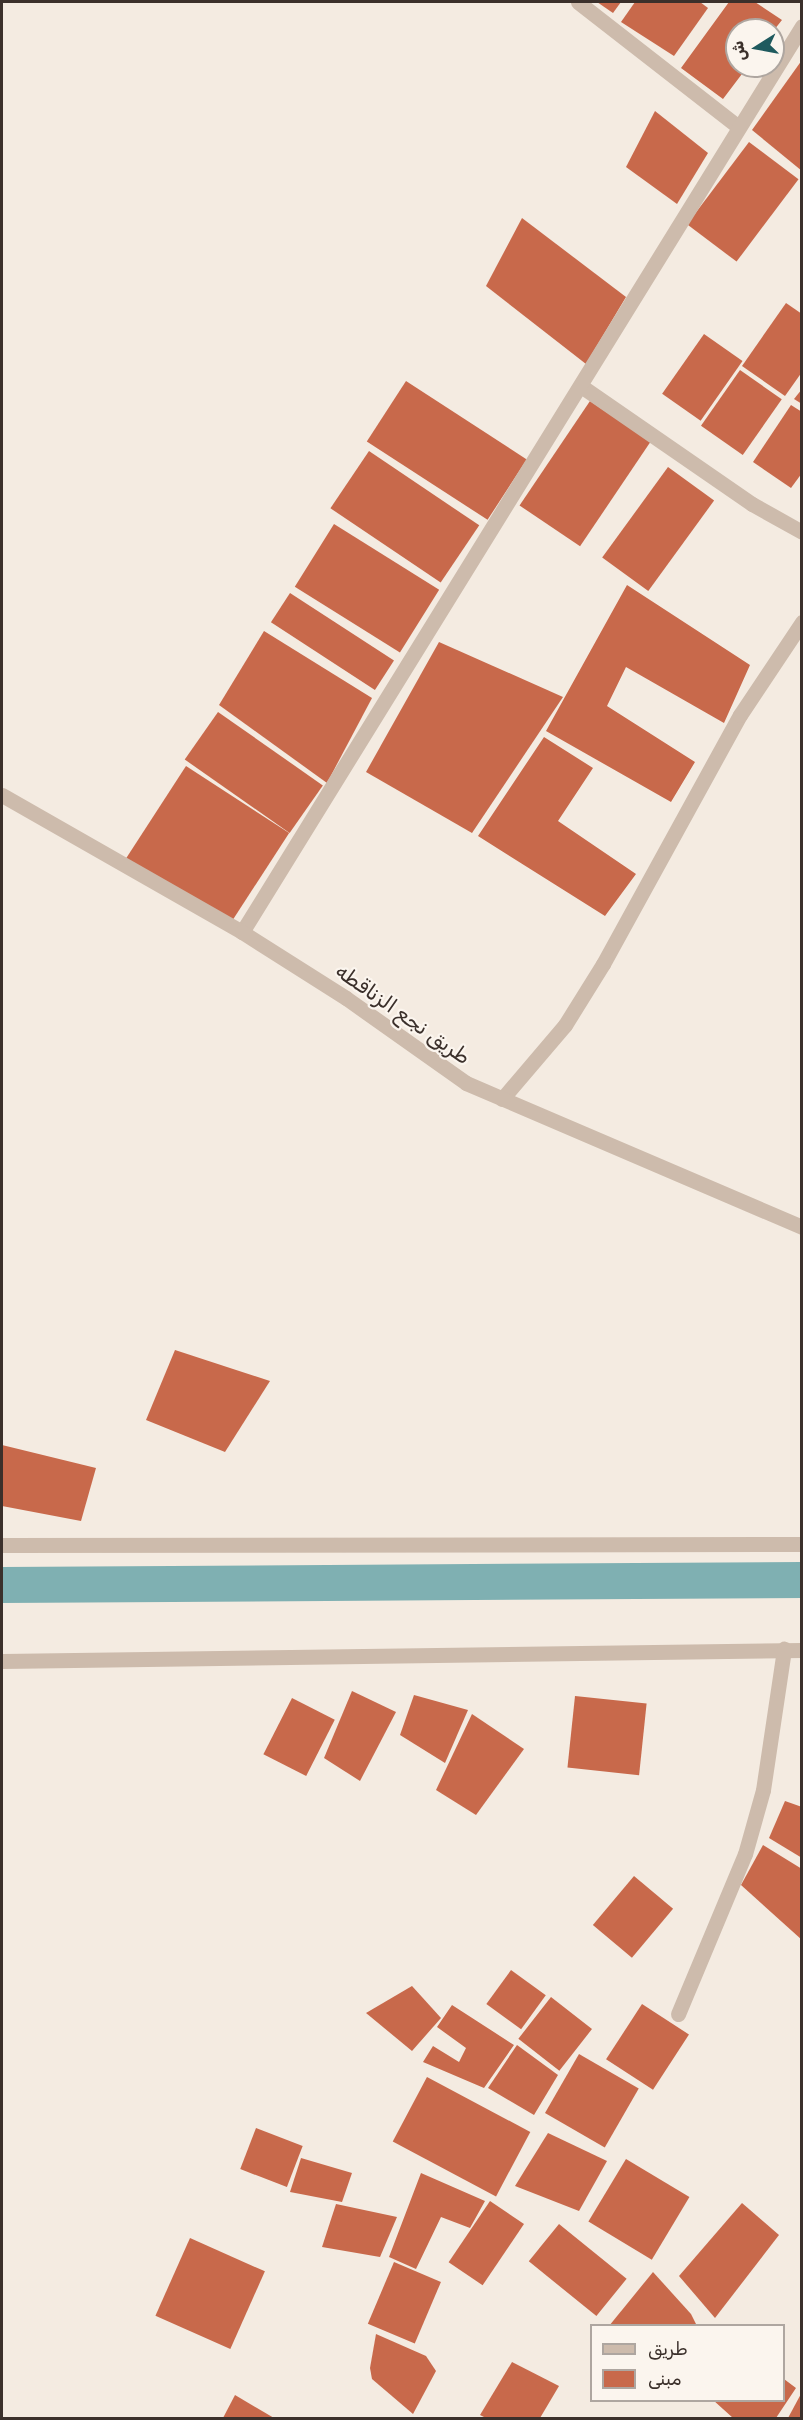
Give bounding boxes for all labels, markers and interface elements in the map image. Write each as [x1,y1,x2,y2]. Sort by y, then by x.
north arrow [725,18,785,78]
text: ش [728,39,750,63]
street label: طريق نجع الزناقطه [331,958,475,1070]
legend [590,2324,785,2402]
text: طريق [648,2338,688,2360]
text: مبنى [648,2368,682,2390]

